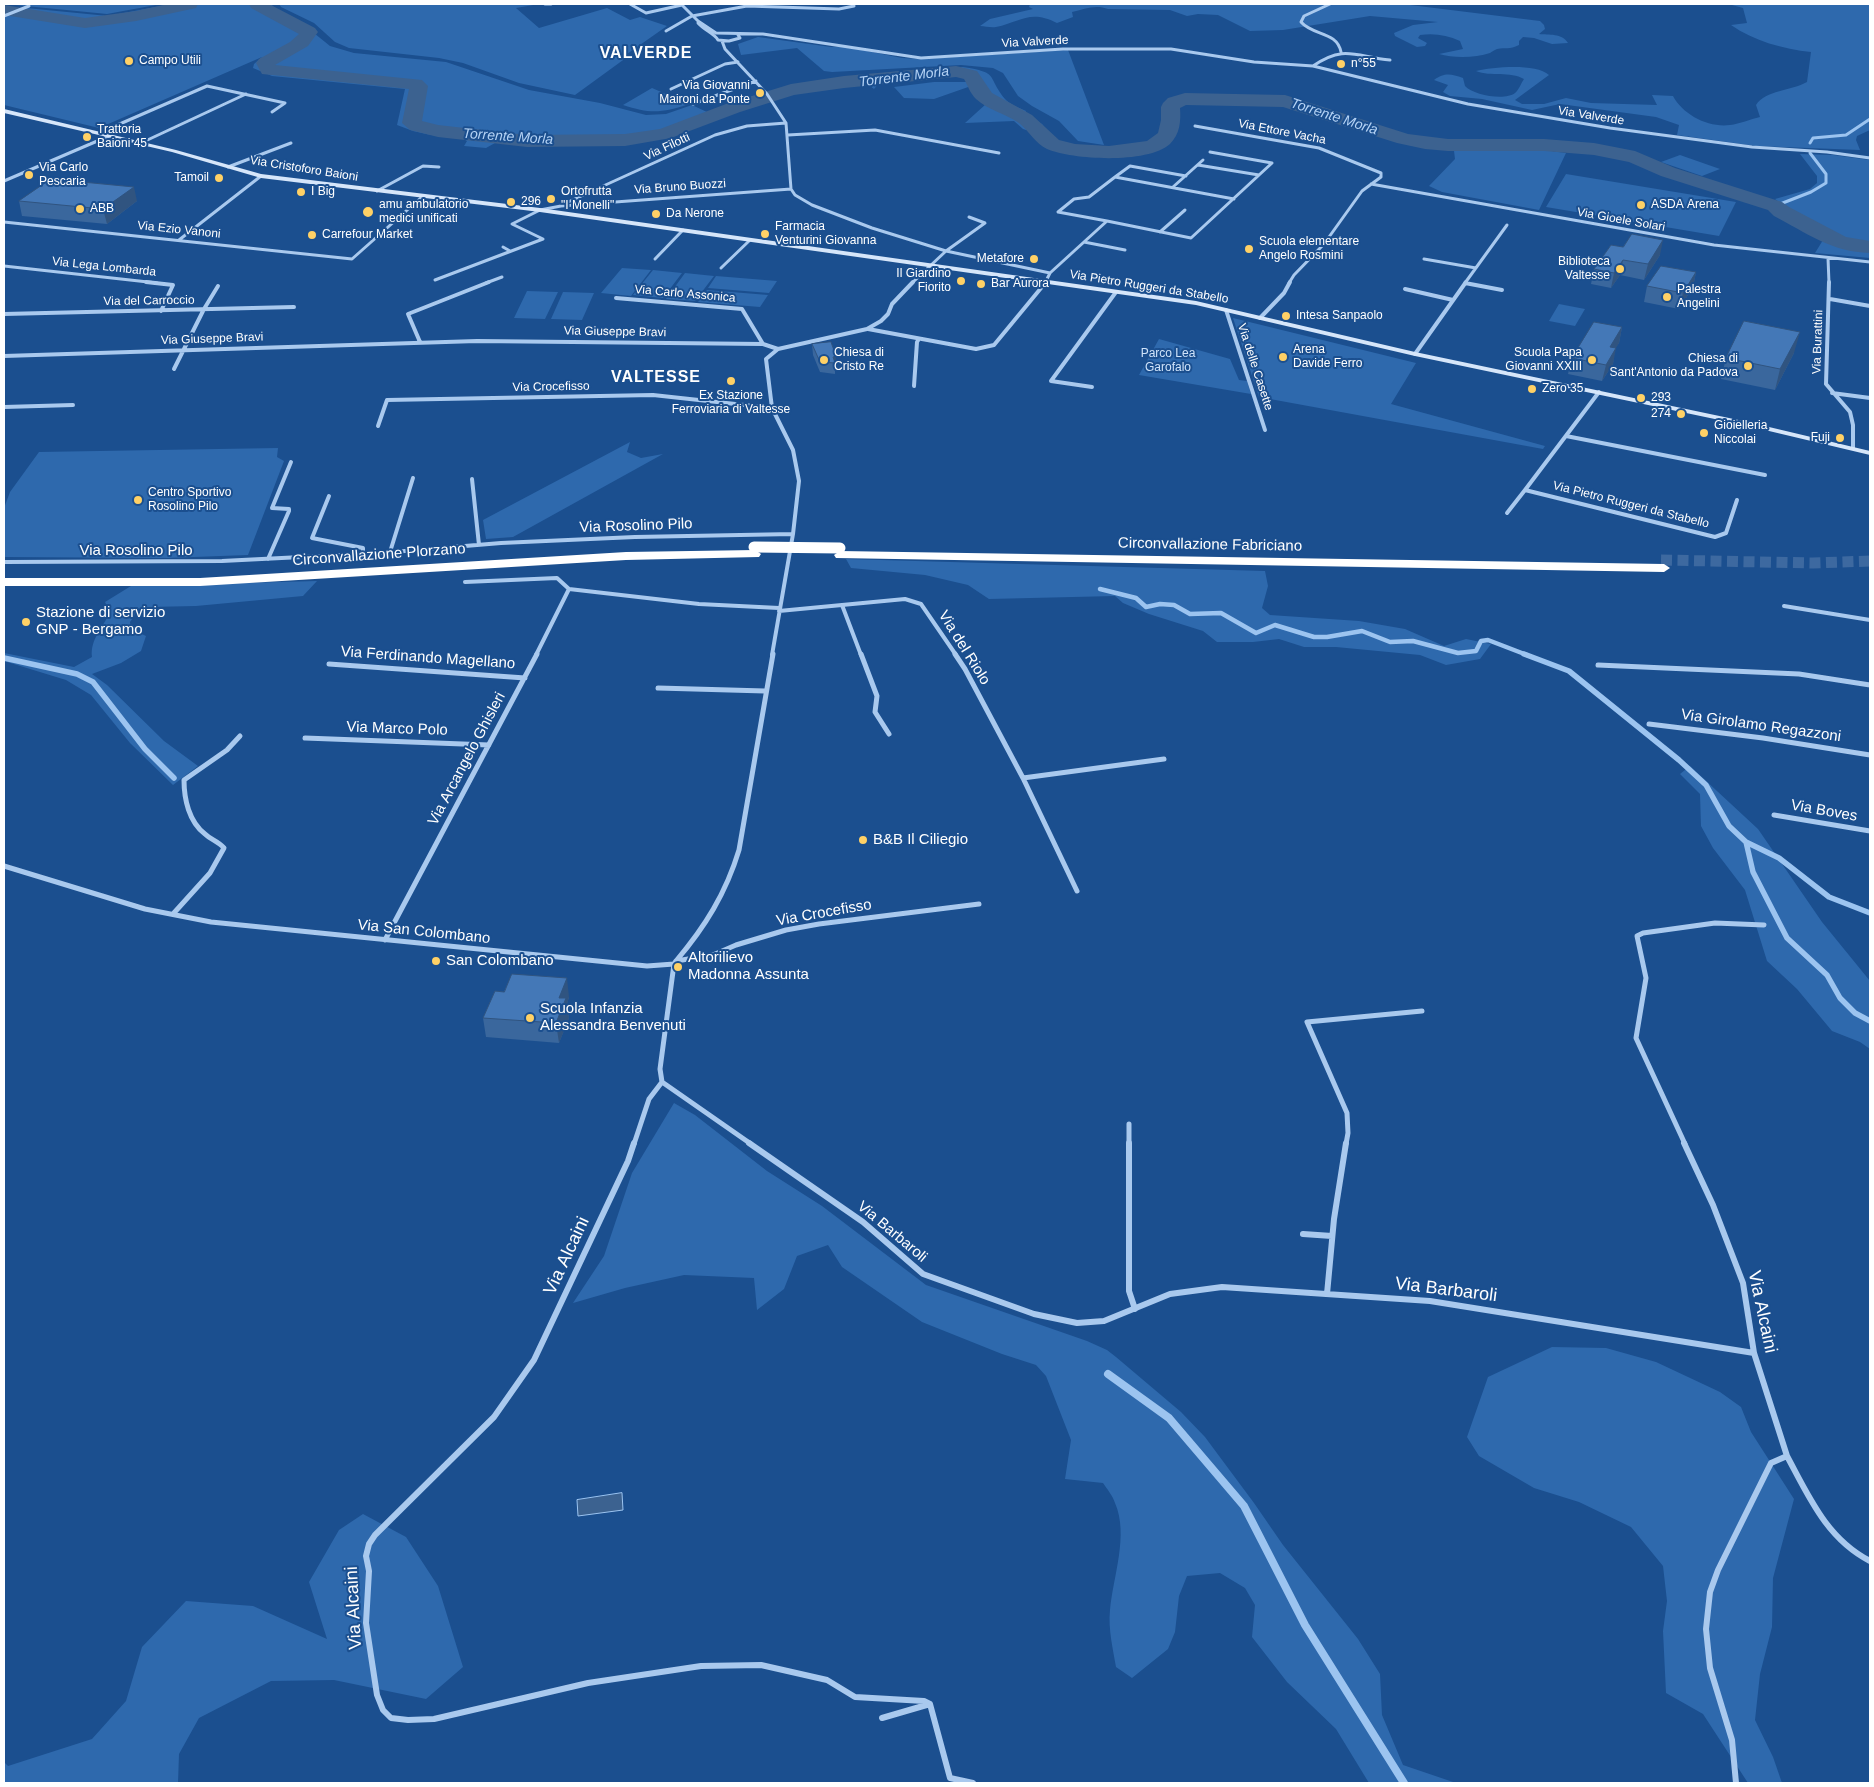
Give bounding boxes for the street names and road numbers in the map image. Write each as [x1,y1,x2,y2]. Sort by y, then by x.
street label: Via Valverde [1001,33,1069,51]
street label: Via Valverde [1557,104,1625,128]
street label: Via Ettore Vacha [1237,116,1327,148]
street label: Via Filotti [642,130,692,164]
street label: Via Cristoforo Baioni [249,153,359,185]
street label: Via Bruno Buozzi [634,177,726,197]
street label: Via Gioele Solari [1576,205,1666,235]
street label: Via Ezio Vanoni [137,218,221,242]
street label: Via Lega Lombarda [51,254,157,280]
street label: Via Pietro Ruggeri da Stabello [1069,267,1229,307]
street label: Via Carlo Assonica [634,282,736,306]
street label: Via del Carroccio [103,293,195,309]
street label: Via Burattini [1810,310,1826,374]
street label: Via delle Casette [1234,322,1276,412]
street label: Via Giuseppe Bravi [564,324,666,340]
street label: Via Giuseppe Bravi [161,330,263,348]
street label: Via Crocefisso [512,379,590,395]
street label: Via Pietro Ruggeri da Stabello [1551,479,1711,531]
street label: Via Rosolino Pilo [579,515,693,537]
street label: Circonvallazione Fabriciano [1118,534,1302,556]
street label: Circonvallazione Plorzano [292,540,466,570]
street label: Via Rosolino Pilo [79,542,193,560]
street label: Via del Riolo [934,608,994,688]
street label: Via Ferdinando Magellano [340,643,516,673]
street label: Via Arcangelo Ghisleri [424,689,510,829]
street label: Via Girolamo Regazzoni [1680,706,1842,746]
street label: Via Marco Polo [346,718,448,740]
street label: Via Boves [1789,796,1859,826]
street label: Via Crocefisso [775,896,873,930]
street label: Via San Colombano [357,916,491,948]
street label: Via Barbaroli [853,1198,931,1266]
street label: Via Alcaini [540,1213,594,1299]
street label: Via Alcaini [1743,1269,1781,1355]
street label: Via Barbaroli [1394,1273,1498,1307]
street label: Via Alcaini [341,1566,367,1650]

